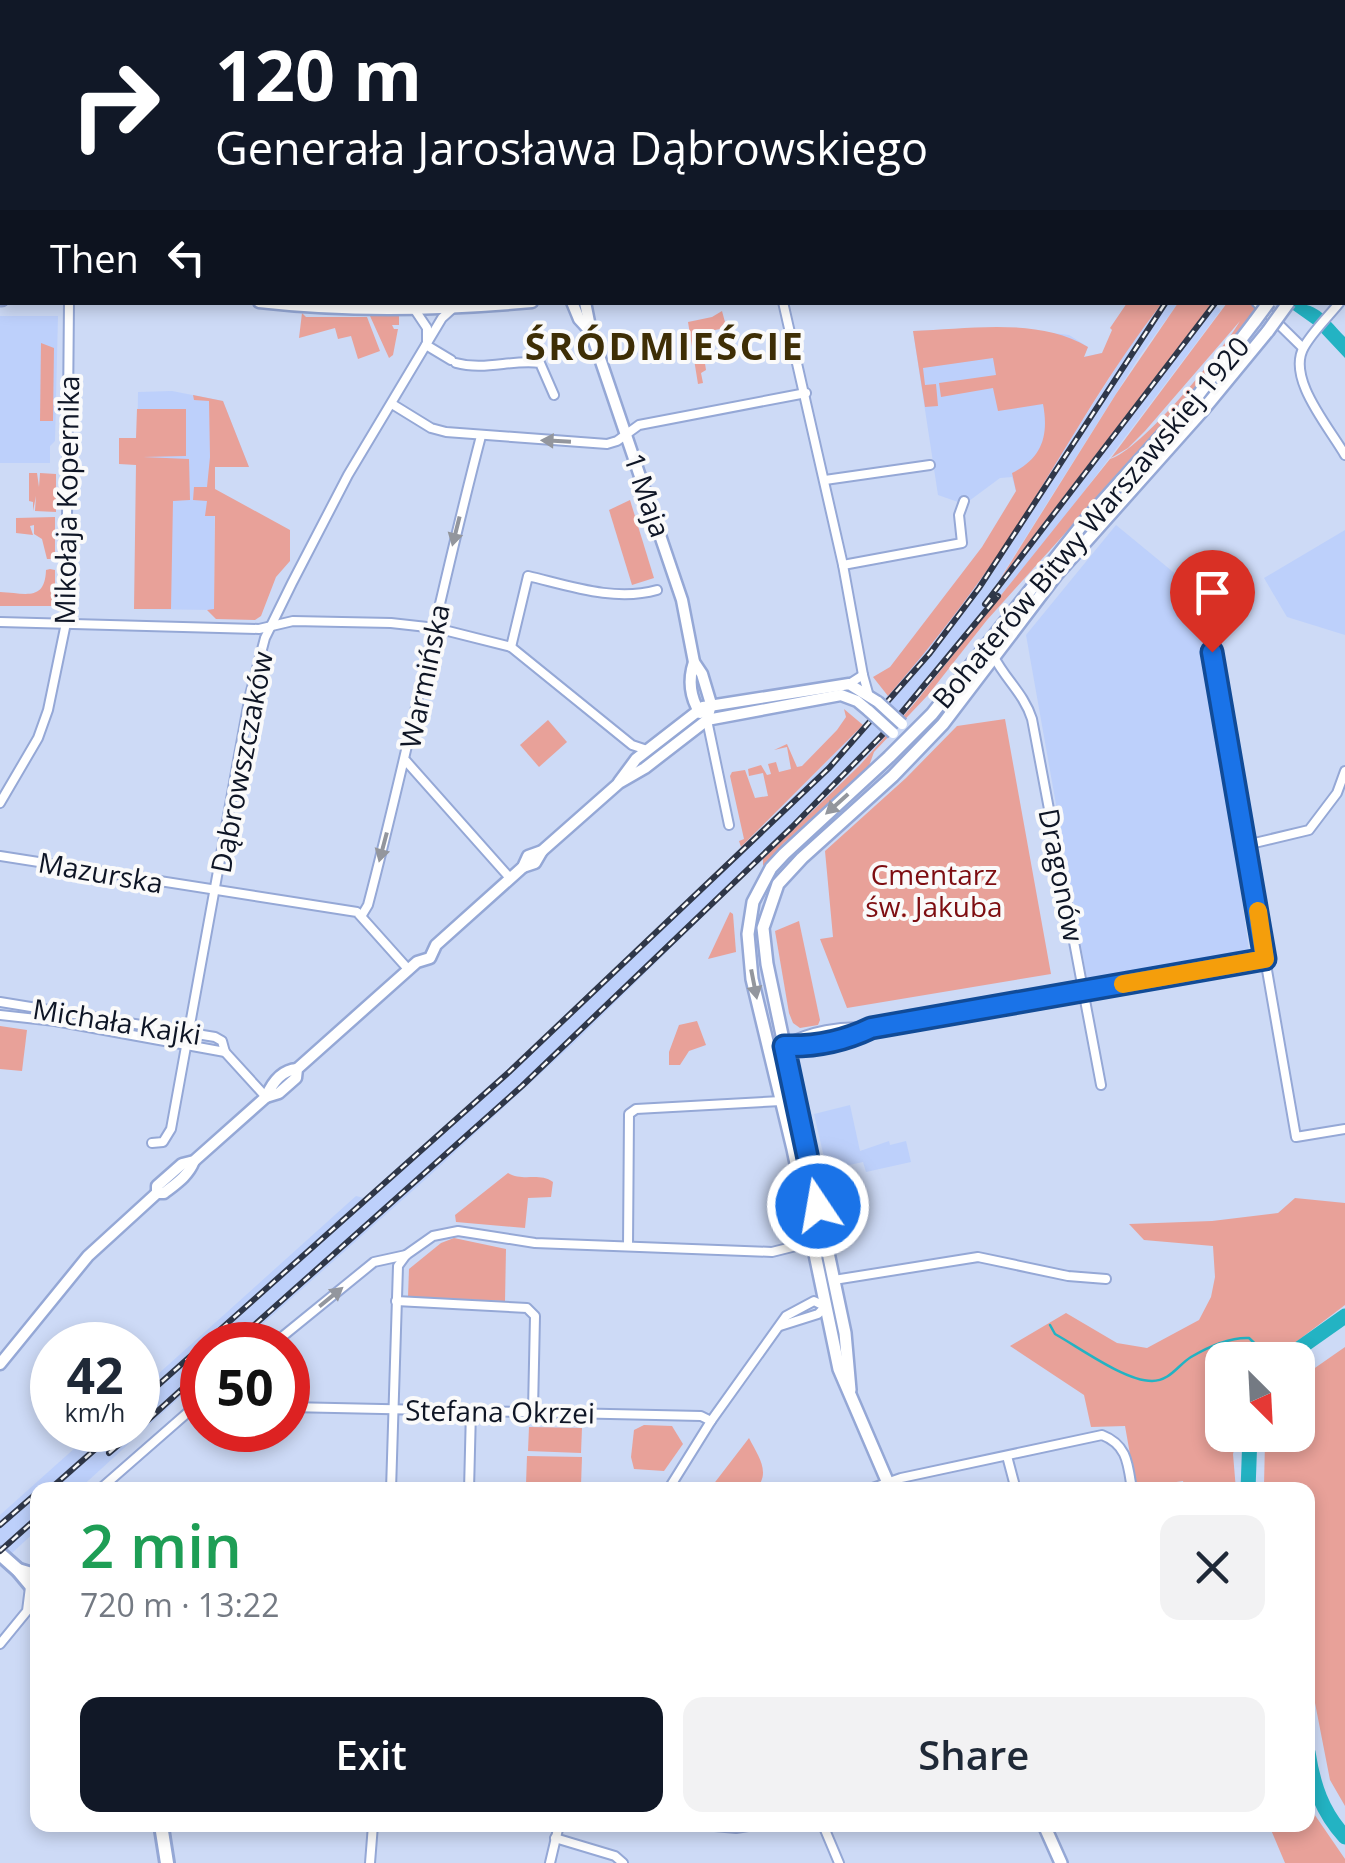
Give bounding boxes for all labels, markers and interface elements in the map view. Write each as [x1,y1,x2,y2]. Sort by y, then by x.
text: 120 m [215,26,422,122]
icon: right [50,40,180,170]
text: Generała Jarosława Dąbrowskiego [215,117,928,178]
icon: left [159,230,214,285]
text: Then [50,232,139,284]
district label: ŚRÓDMIEŚCIE [525,319,805,371]
street label: Bohaterów Bitwy Warszawskiej 1920 [923,328,1257,716]
street label: Mikołaja Kopernika [45,375,87,625]
one-way arrow [539,433,571,449]
street label: 1 Maja [616,448,680,542]
one-way arrow [448,516,464,547]
pin [1170,550,1255,653]
icon: arrive [1185,565,1240,620]
street label: Warmińska [390,600,458,752]
street label: Dąbrowszczaków [201,648,281,876]
one-way arrow [825,793,850,815]
street label: Dragonów [1030,805,1094,945]
one-way arrow [375,832,391,863]
street label: Mazurska [36,842,166,902]
park label: Cmentarz św. Jakuba [865,855,1003,925]
one-way arrow [747,969,762,1001]
street label: Michała Kajki [30,989,204,1053]
position arrow [766,1154,870,1258]
one-way arrow [319,1287,344,1308]
speed limit sign: 50 [180,1322,310,1452]
text: 42 [66,1341,124,1409]
north arrow [1205,1342,1315,1452]
map controls [1205,1342,1315,1452]
street label: Stefana Okrzei [405,1390,595,1432]
text: km/h [65,1395,125,1429]
text: 2 min [80,1504,242,1586]
button: close [1160,1515,1265,1620]
text: 720 m · 13:22 [80,1583,279,1626]
button: Exit [80,1697,663,1812]
button: Share [683,1697,1265,1812]

